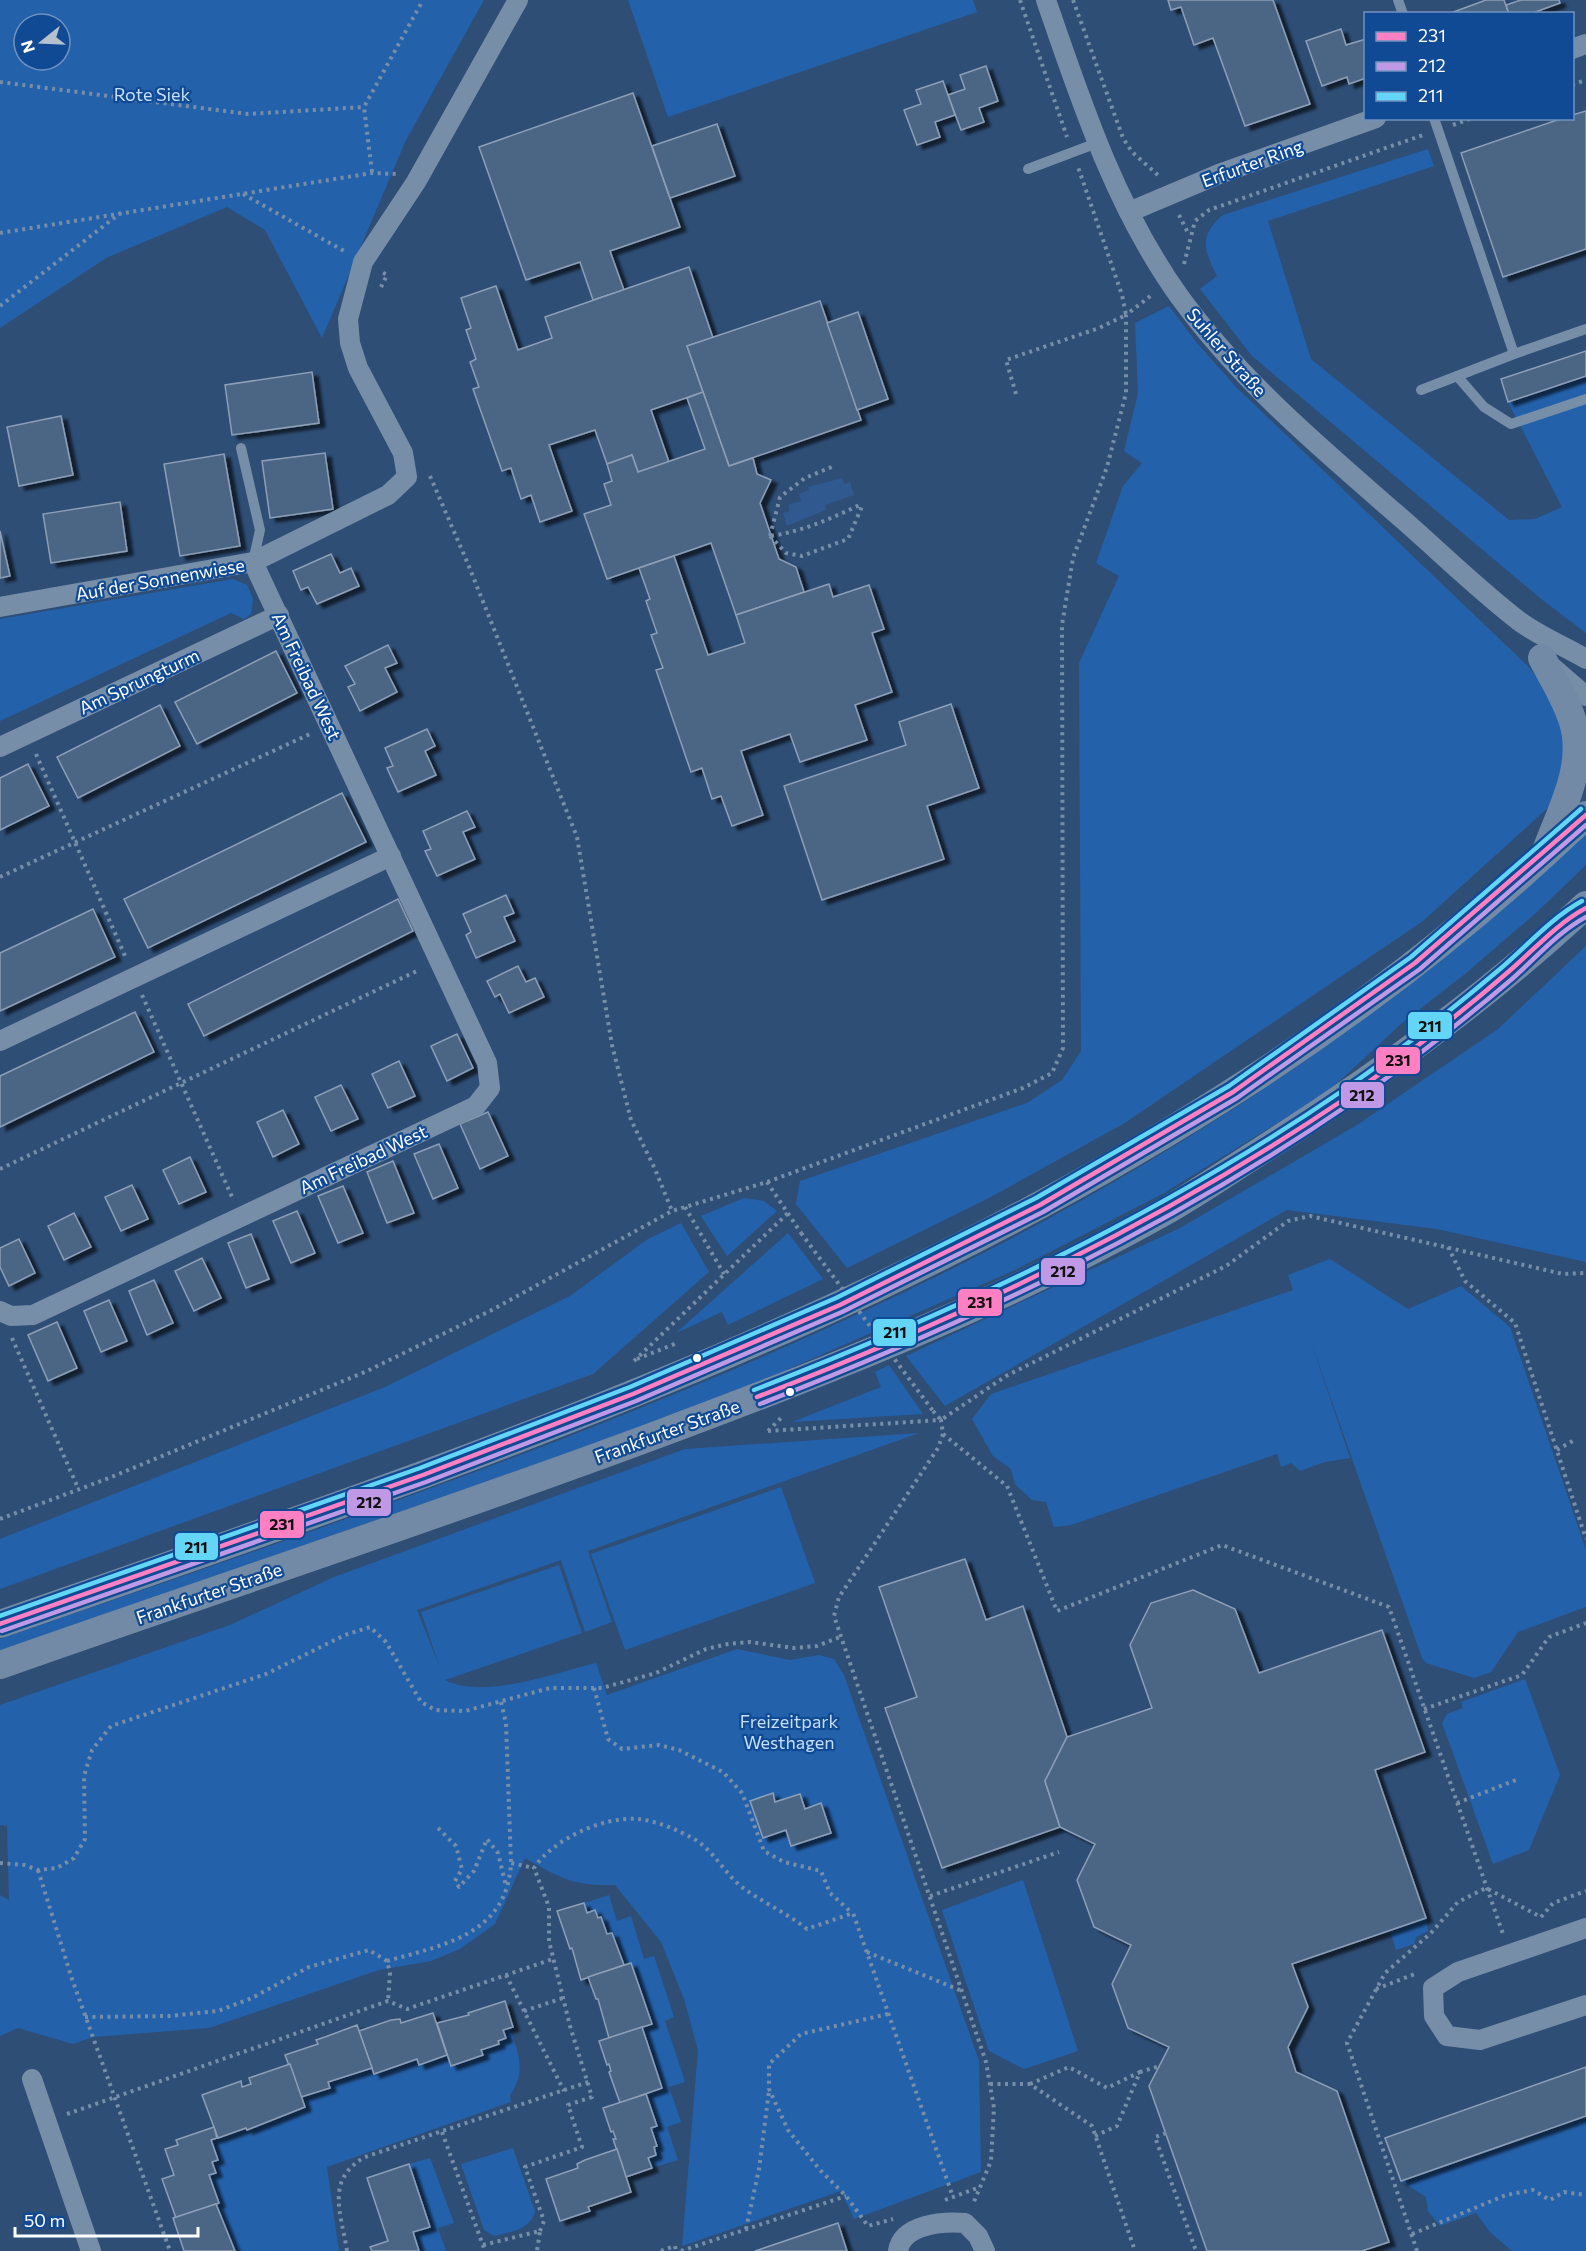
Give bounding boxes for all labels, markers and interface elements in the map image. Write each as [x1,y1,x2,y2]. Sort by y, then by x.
north arrow [12,12,72,72]
legend [1364,12,1574,120]
text: 231 [1418,24,1446,46]
text: N [16,38,38,55]
text: 212 [1418,54,1446,76]
park label: Rote Siek [114,83,191,105]
text: 211 [1418,84,1443,106]
street label: Erfurter Ring [1198,134,1306,192]
street label: Suhler Straße [1183,303,1271,401]
street label: Auf der Sonnenwiese [74,553,246,605]
street label: Am Freibad West [268,609,346,743]
street label: Am Sprungturm [75,643,203,719]
line badge: 211 [1407,1011,1453,1040]
text: 211 [1418,1016,1442,1035]
line badge: 231 [1375,1046,1421,1075]
text: 231 [1385,1050,1411,1069]
line badge: 212 [1340,1081,1385,1109]
text: 212 [1349,1085,1375,1104]
street label: Am Freibad West [296,1120,430,1198]
line badge: 212 [1040,1257,1086,1286]
text: 212 [1050,1261,1076,1280]
line badge: 231 [957,1288,1003,1317]
text: 231 [967,1292,993,1311]
line badge: 211 [872,1318,917,1347]
text: 211 [883,1322,907,1341]
unlabelled marker [691,1352,703,1364]
unlabelled marker [784,1386,796,1398]
street label: Frankfurter Straße [591,1395,743,1467]
line badge: 212 [346,1488,392,1517]
text: 212 [356,1492,382,1511]
line badge: 231 [259,1510,305,1539]
text: 231 [269,1514,295,1533]
line badge: 211 [174,1532,219,1561]
text: 211 [184,1537,208,1556]
street label: Frankfurter Straße [133,1558,285,1628]
park label: Freizeitpark Westhagen [740,1710,838,1753]
scale bar [15,2200,198,2238]
text: 50 m [24,2209,65,2231]

